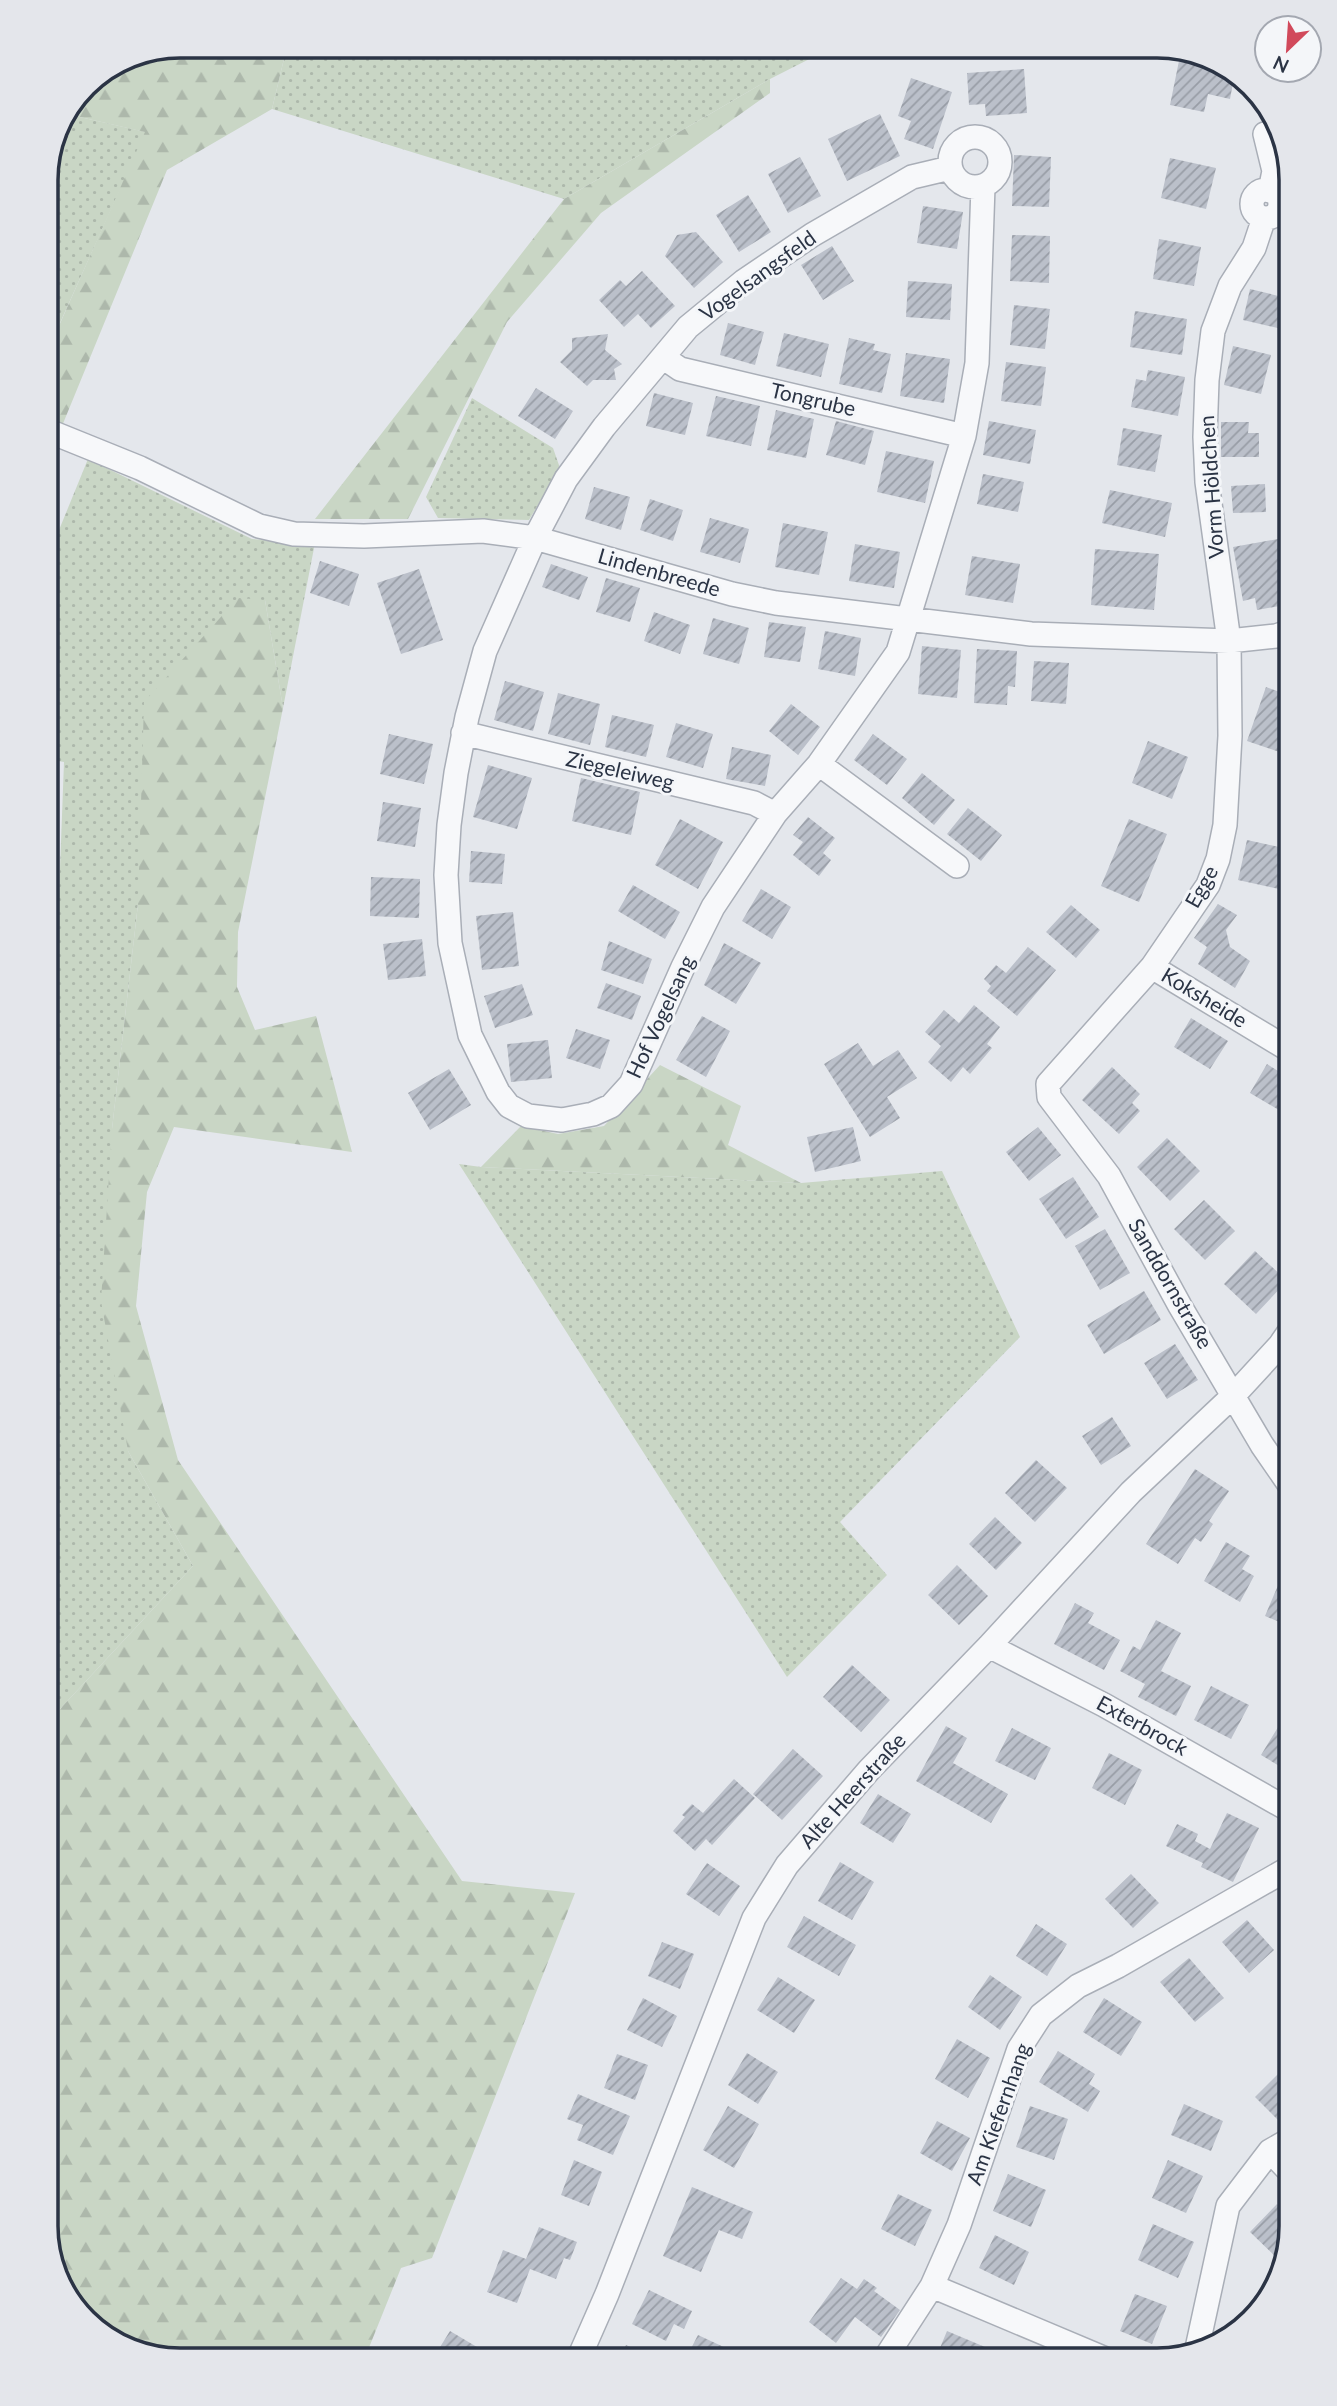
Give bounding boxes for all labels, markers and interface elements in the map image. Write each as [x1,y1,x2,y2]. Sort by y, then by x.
north arrow [1253,14,1323,84]
text: N [1269,51,1292,78]
street label: Vogelsangsfeld [694,224,820,325]
street label: Tongrube [768,377,858,420]
street label: Vorm Höldchen [1193,415,1228,560]
street label: Lindenbreede [595,542,723,601]
street label: Ziegeleiweg [564,745,677,794]
street label: Egge [1179,861,1222,912]
street label: Hof Vogelsang [620,951,699,1082]
street label: Koksheide [1157,961,1252,1032]
street label: Sanddornstraße [1124,1214,1219,1353]
street label: Exterbrock [1093,1689,1193,1760]
street label: Alte Heerstraße [794,1727,910,1853]
street label: Am Kiefernhang [960,2039,1035,2188]

